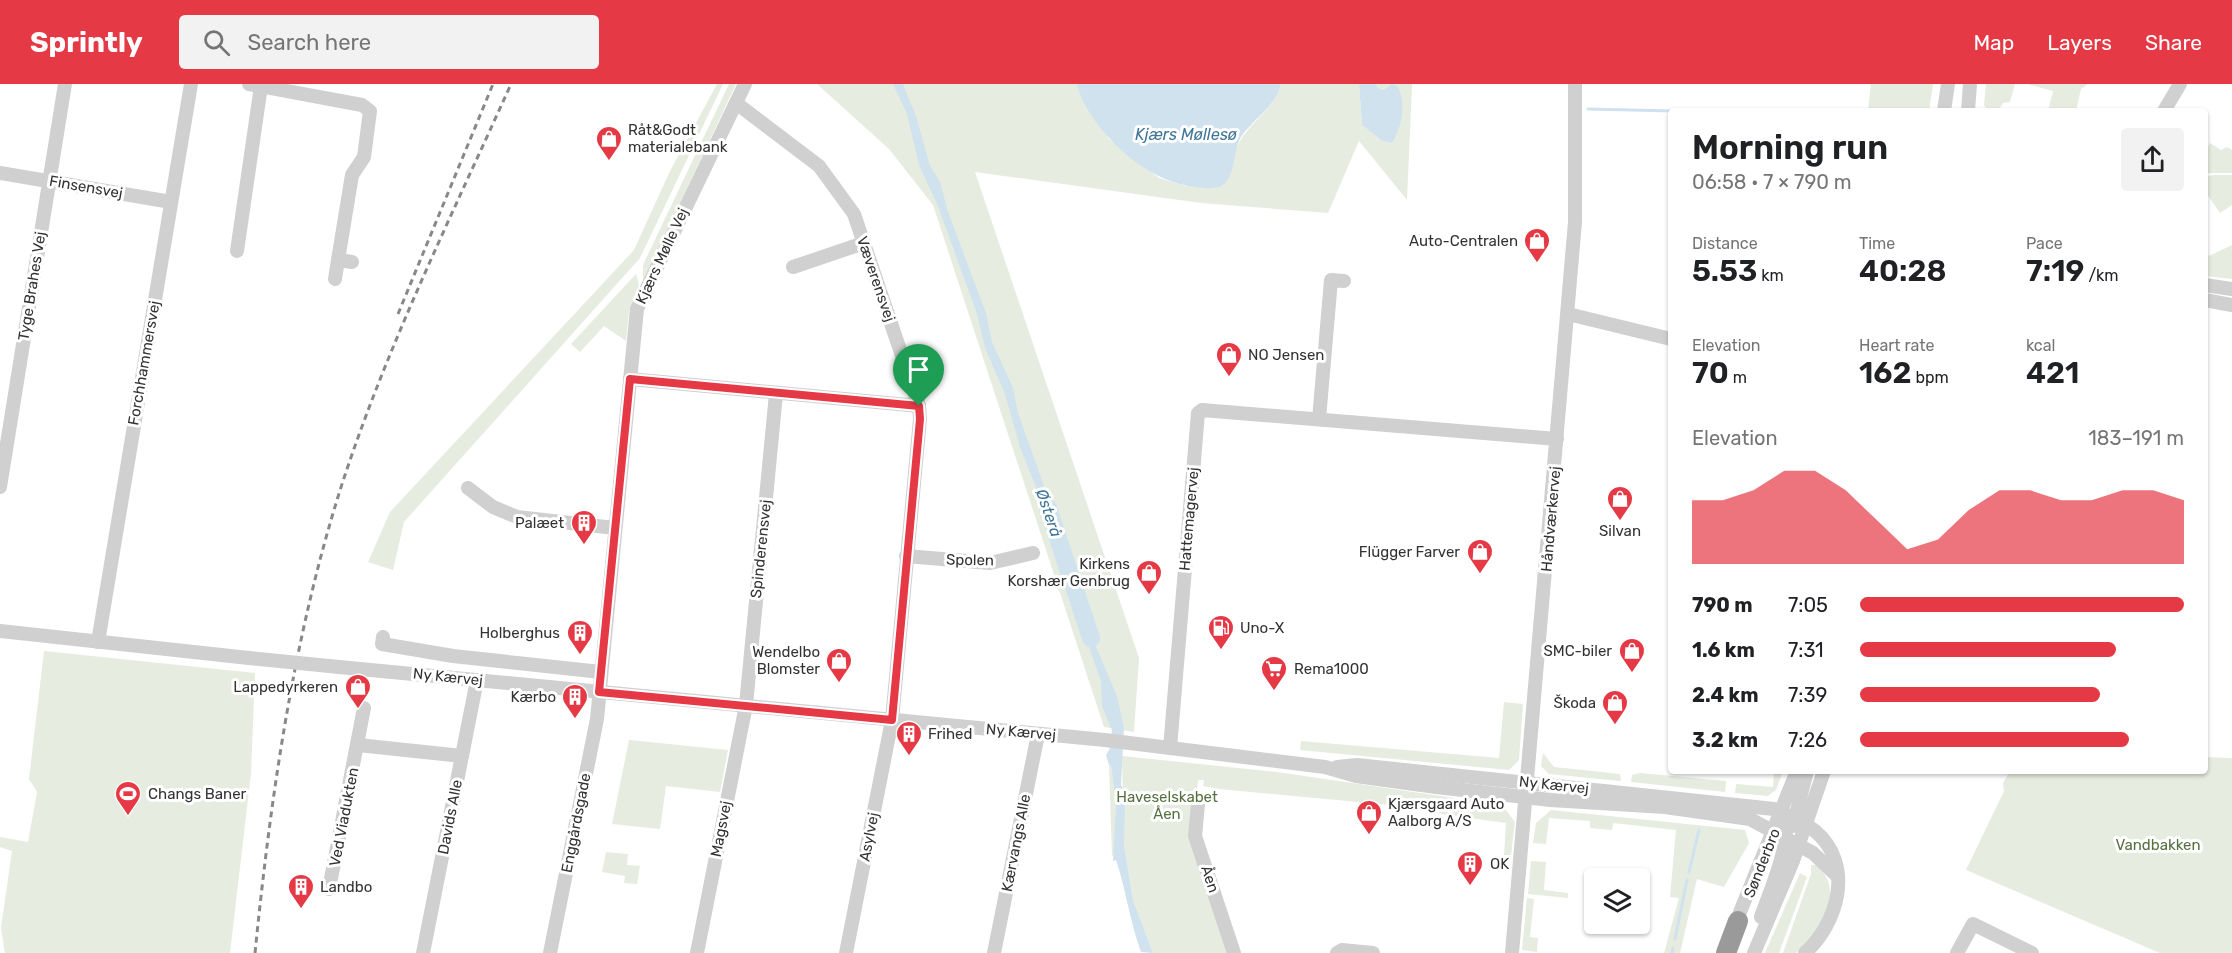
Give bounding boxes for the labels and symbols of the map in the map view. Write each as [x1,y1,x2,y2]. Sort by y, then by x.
place label: Råt&Godt materialebank [628,121,728,156]
shop icon: Råt&Godt materialebank [594,124,624,162]
water label: Kjærs Møllesø [1135,125,1238,144]
street label: Finsensvej [48,172,124,202]
street label: Kjærs Mølle Vej [632,205,692,307]
shop icon: Auto-Centralen [1522,226,1552,264]
street label: Tyge Brahes Vej [14,230,50,342]
place label: Auto-Centralen [1409,232,1518,250]
street label: Væverensvej [853,234,899,324]
street label: Forchhammersvej [124,299,164,427]
shop icon: NO Jensen [1214,340,1244,378]
pin [893,344,944,406]
place label: NO Jensen [1248,346,1324,364]
street label: Hattemagervej [1176,466,1202,572]
street label: Håndværkervej [1537,466,1565,572]
shop icon: Silvan [1605,484,1635,522]
water label: Østerå [1032,486,1066,540]
street label: Spinderensvej [747,499,775,599]
building icon: Palæet [569,508,599,546]
place label: Palæet [515,514,564,532]
place label: Silvan [1599,522,1641,540]
shop icon: Flügger Farver [1465,537,1495,575]
place label: Flügger Farver [1359,543,1460,561]
street label: Spolen [946,551,994,569]
place label: Kirkens Korshær Genbrug [1008,555,1130,590]
shop icon: Kirkens Korshær Genbrug [1134,558,1164,596]
fuel station icon: Uno-X [1206,613,1236,651]
building icon: Holberghus [565,618,595,656]
place label: Uno-X [1240,619,1285,637]
place label: Holberghus [479,624,560,642]
shop icon: SMC-biler [1617,636,1647,674]
place label: SMC-biler [1543,642,1612,660]
place label: Wendelbo Blomster [752,643,820,678]
shop icon: Wendelbo Blomster [824,646,854,684]
supermarket icon: Rema1000 [1259,654,1289,692]
place label: Rema1000 [1294,660,1369,678]
street label: Ny Kærvej [412,664,484,690]
shop icon: Lappedyrkeren [343,672,373,710]
place label: Lappedyrkeren [233,678,338,696]
building icon: Kærbo [560,682,590,720]
place label: Kærbo [510,688,556,706]
shop icon: Škoda [1600,688,1630,726]
place label: Škoda [1553,694,1596,712]
building icon: Frihed [894,719,924,757]
street label: Ny Kærvej [985,720,1057,744]
place label: Frihed [928,725,972,743]
street label: Ved Viadukten [326,766,362,868]
street label: Enggårdsgade [558,772,594,874]
street label: Ny Kærvej [1518,772,1590,798]
street label: Davids Alle [434,778,466,856]
sports icon: Changs Baner [113,779,143,817]
place label: Changs Baner [148,785,247,803]
park label: Haveselskabet Åen [1116,788,1218,823]
street label: Kærvangs Alle [998,793,1034,893]
place label: Kjærsgaard Auto Aalborg A/S [1388,795,1504,830]
shop icon: Kjærsgaard Auto Aalborg A/S [1354,798,1384,836]
street label: Magsvej [707,799,735,859]
street label: Asylvej [855,811,883,863]
street label: Sønderbro [1740,826,1784,900]
park label: Vandbakken [2115,836,2201,854]
building icon: OK [1455,849,1485,887]
place label: OK [1490,855,1509,873]
street label: Åen [1197,863,1223,895]
building icon: Landbo [286,872,316,910]
place label: Landbo [320,878,372,896]

